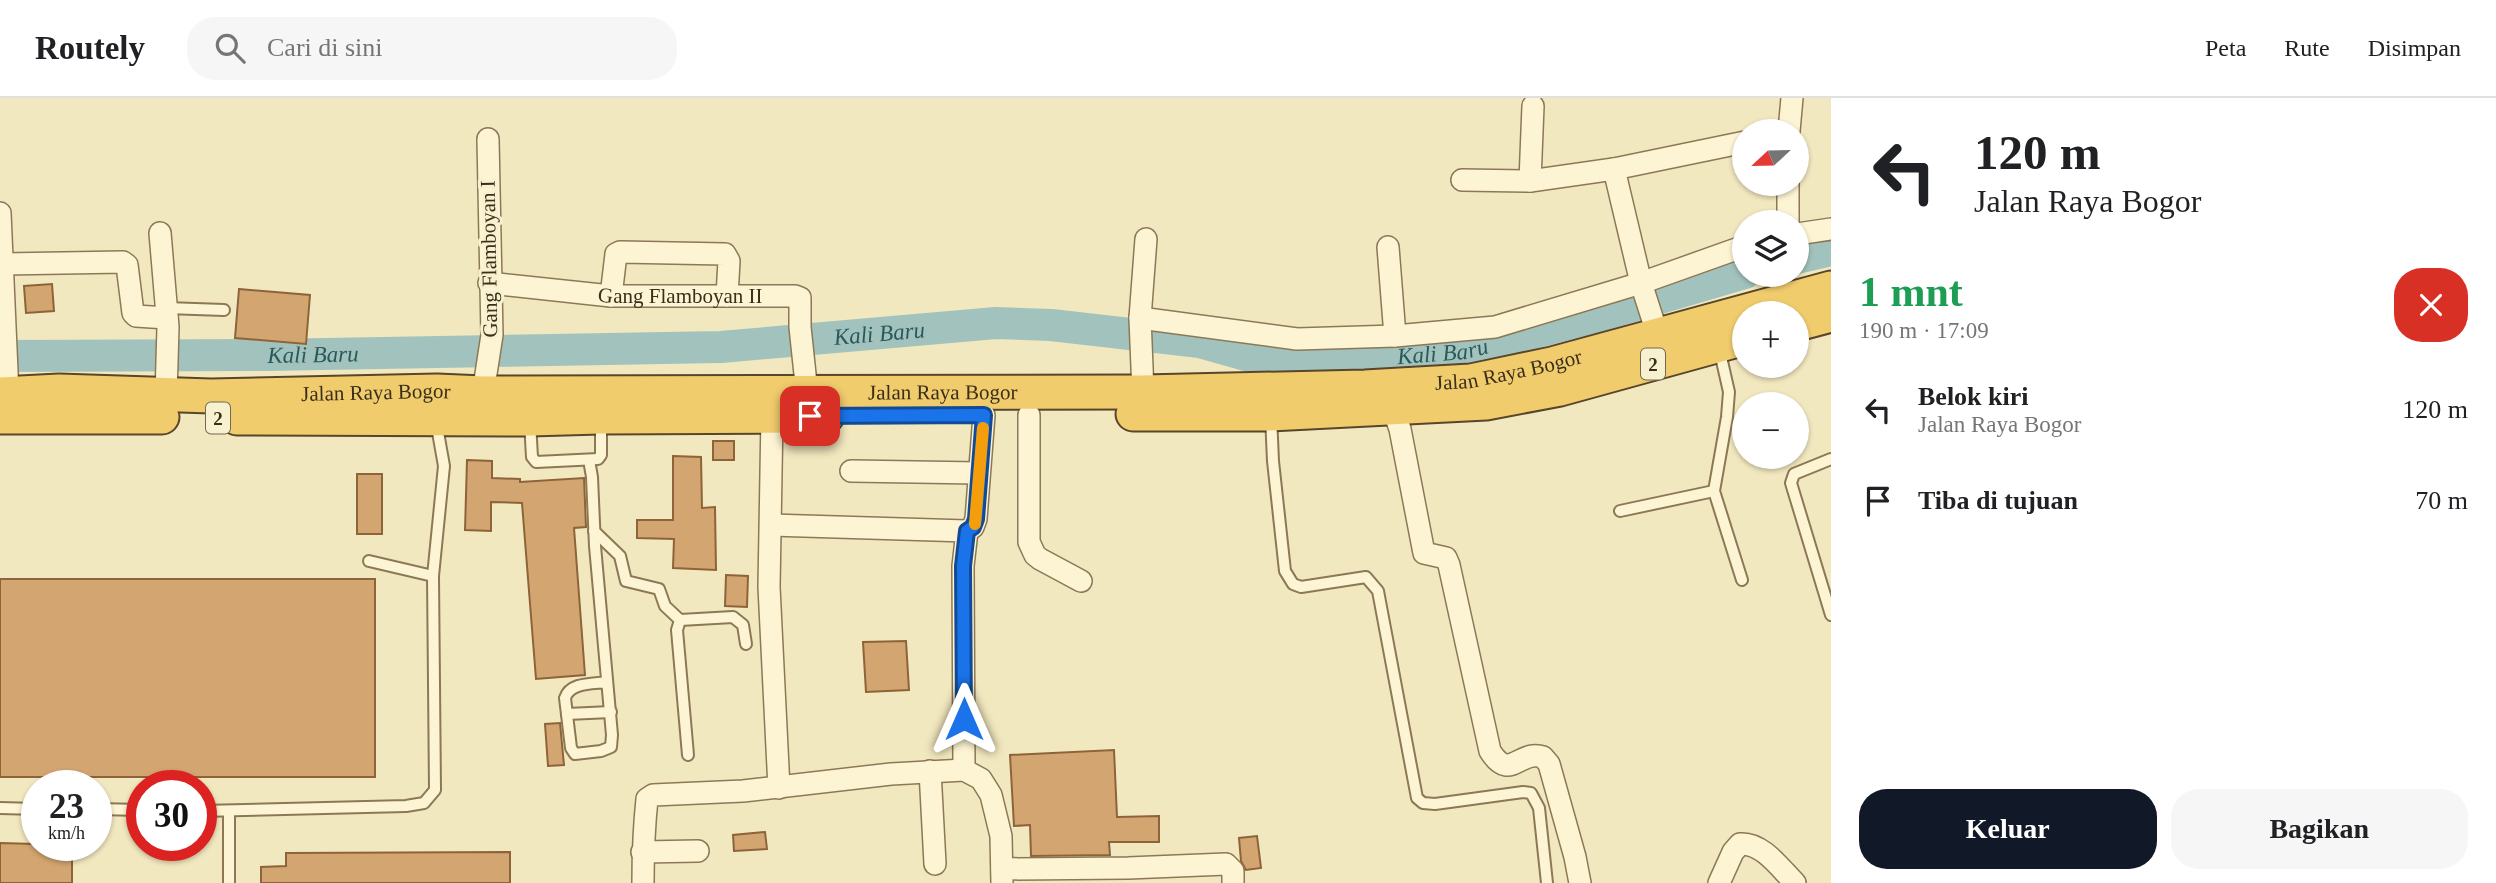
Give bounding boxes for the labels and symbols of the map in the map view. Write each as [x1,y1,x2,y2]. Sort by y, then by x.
north arrow [1732,119,1810,196]
street label: Gang Flamboyan I [476,180,502,338]
street label: Gang Flamboyan II [597,283,763,308]
water label: Kali Baru [832,317,926,350]
water label: Kali Baru [1395,333,1491,369]
water label: Kali Baru [266,341,359,368]
street label: Jalan Raya Bogor [1434,344,1585,395]
road number: 2 [1641,348,1665,380]
street label: Jalan Raya Bogor [301,379,451,406]
street label: Jalan Raya Bogor [868,380,1017,404]
pin [780,386,840,446]
road number: 2 [206,402,230,434]
position arrow [927,682,1001,756]
speed limit sign: 30 [126,770,217,861]

